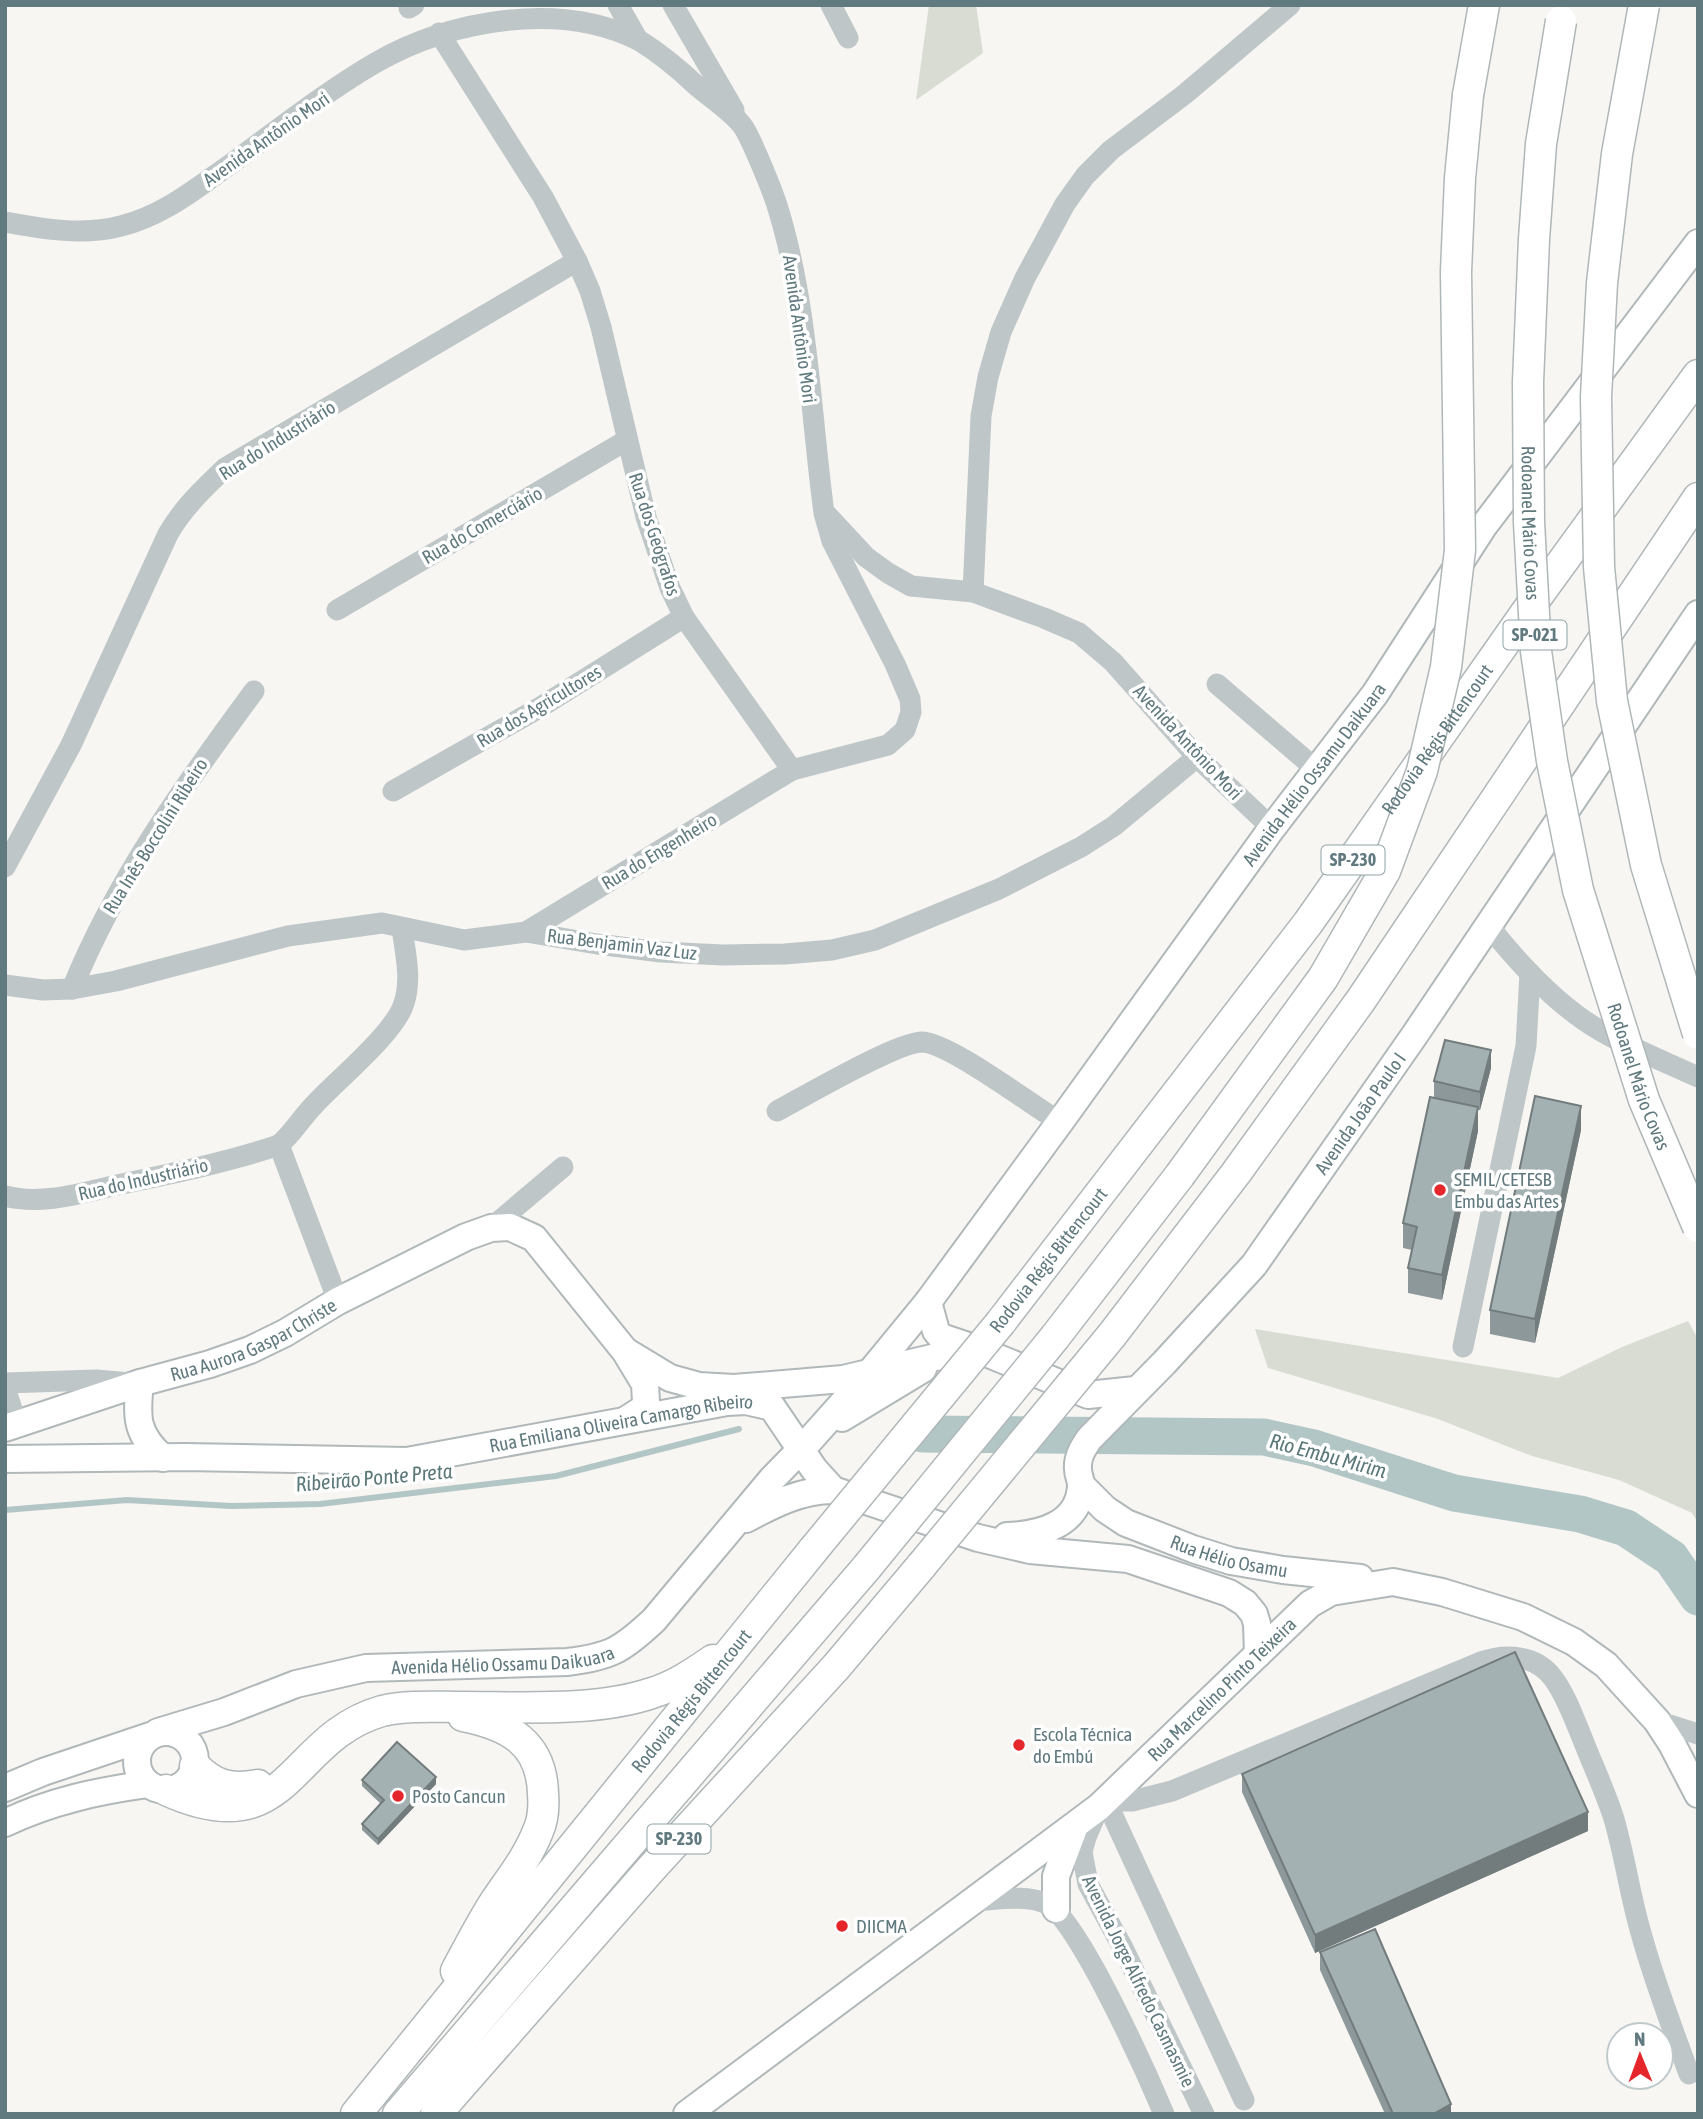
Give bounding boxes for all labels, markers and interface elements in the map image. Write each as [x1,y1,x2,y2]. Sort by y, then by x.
street label: Avenida Antônio Mori [199,87,333,191]
street label: Avenida Antônio Mori [779,254,821,404]
street label: Rua do Industriário [215,395,339,485]
street label: Rodoanel Mário Covas [1517,446,1544,601]
street label: Rua dos Geógrafos [625,470,685,599]
street label: Rua do Comerciário [418,482,546,568]
road number: SP-021 [1504,620,1566,650]
street label: Rua dos Agricultores [473,660,605,752]
street label: Rodovia Régis Bittencourt [1377,660,1497,818]
street label: Avenida Hélio Ossamu Daikuara [1238,679,1390,870]
street label: Avenida Antônio Mori [1129,680,1247,804]
street label: Rua Inês Boccolini Ribeiro [98,754,212,918]
street label: Rua do Engenheiro [597,808,721,894]
road number: SP-230 [1322,846,1384,874]
street label: Rua Benjamin Vaz Luz [546,924,698,964]
street label: Rodoanel Mário Covas [1603,1000,1675,1153]
street label: Avenida João Paulo I [1310,1048,1410,1178]
street label: Rua do Industriário [76,1153,210,1205]
place label: SEMIL/CETESB Embu das Artes [1454,1168,1559,1212]
marker: SEMIL/CETESB Embu das Artes [1432,1182,1448,1198]
street label: Rodovia Régis Bittencourt [985,1183,1111,1337]
street label: Rua Aurora Gaspar Christe [168,1294,340,1385]
street label: Rua Emiliana Oliveira Camargo Ribeiro [488,1390,756,1457]
water label: Rio Embu Mirim [1267,1428,1389,1482]
water label: Ribeirão Ponte Preta [295,1458,453,1496]
street label: Rua Hélio Osamu [1167,1530,1289,1582]
street label: Rua Marcelino Pinto Teixeira [1143,1613,1300,1765]
street label: Rodovia Régis Bittencourt [626,1625,756,1777]
street label: Avenida Hélio Ossamu Daikuara [391,1641,617,1678]
place label: Escola Técnica do Embú [1033,1723,1132,1767]
marker: Escola Técnica do Embú [1011,1737,1027,1753]
place label: Posto Cancun [412,1785,506,1807]
marker: Posto Cancun [390,1788,406,1804]
road number: SP-230 [648,1825,710,1854]
street label: Avenida Jorge Alfredo Casmasmie [1078,1872,1200,2090]
place label: DIICMA [856,1915,908,1937]
marker: DIICMA [834,1918,850,1934]
north arrow [1605,2021,1675,2091]
text: N [1634,2028,1646,2050]

